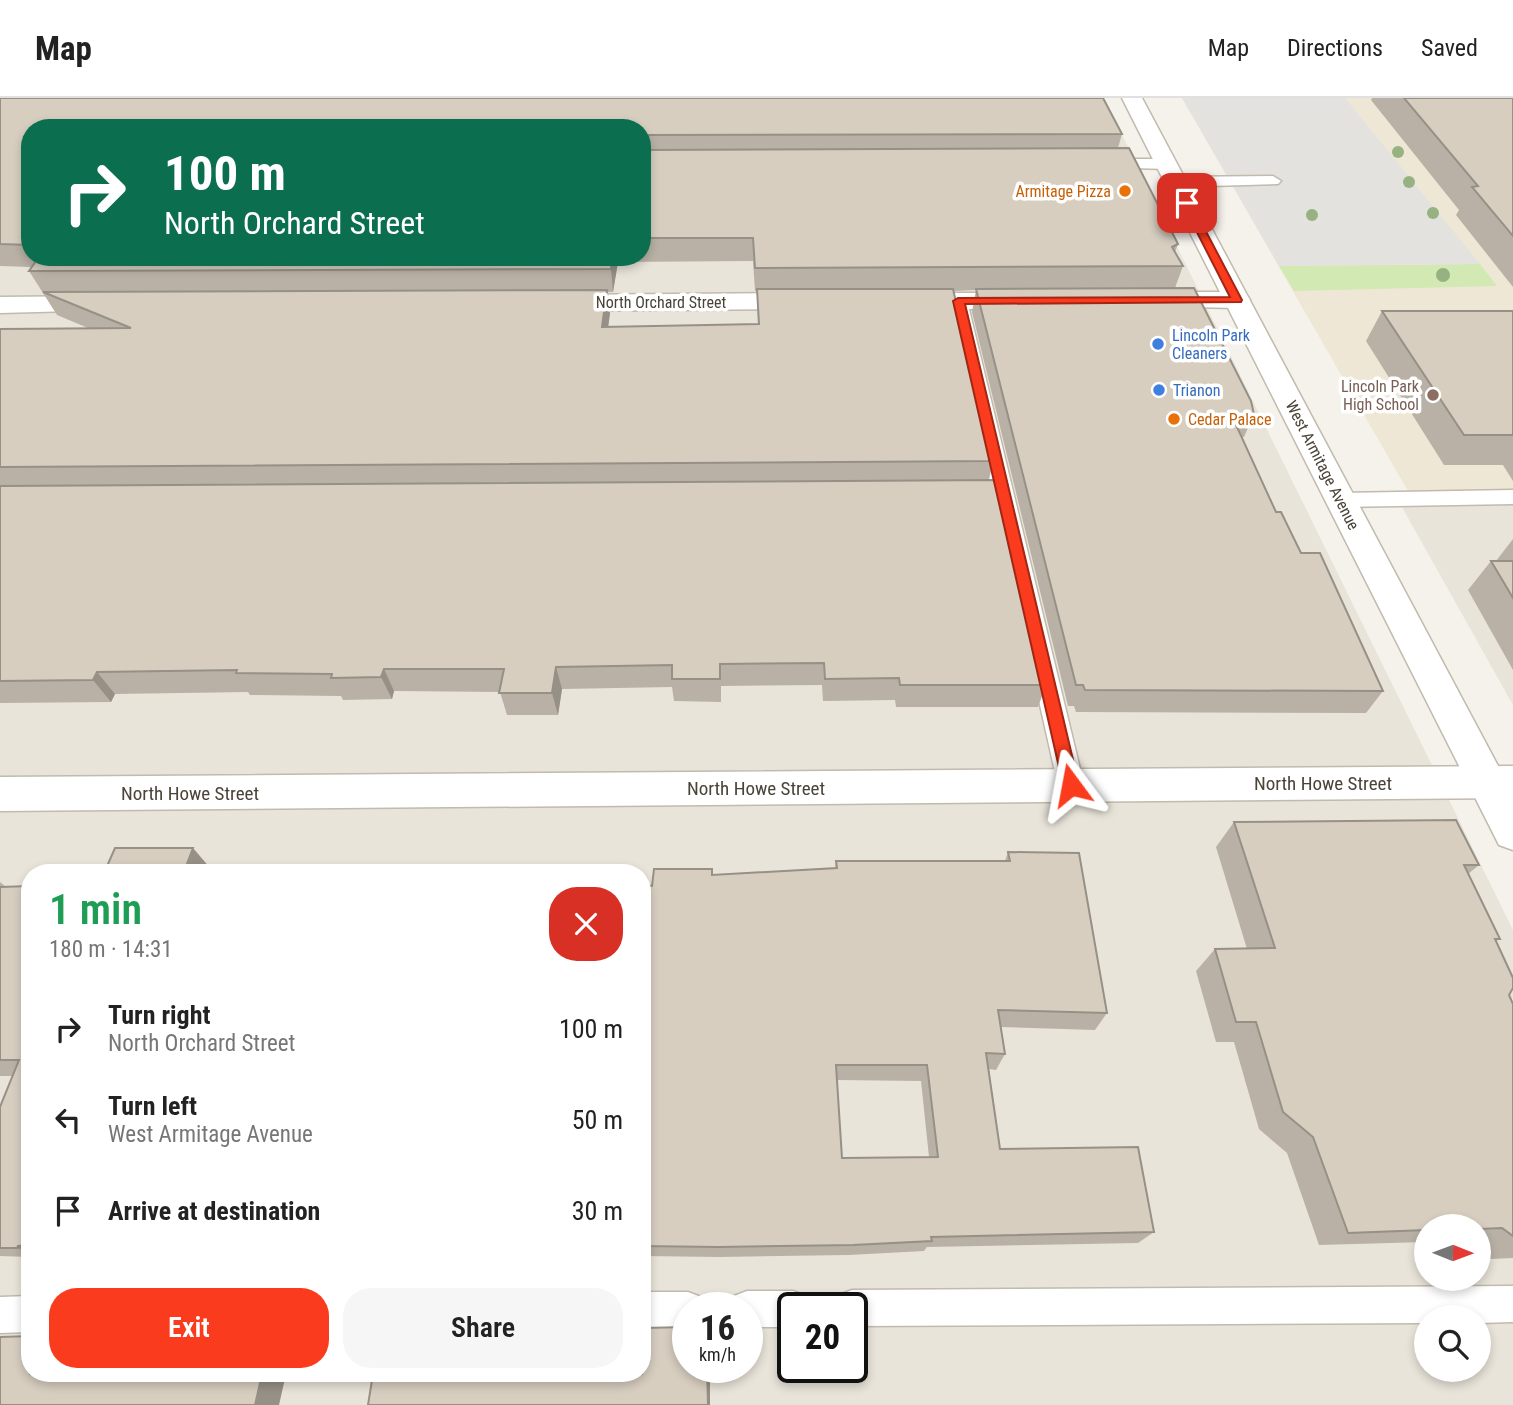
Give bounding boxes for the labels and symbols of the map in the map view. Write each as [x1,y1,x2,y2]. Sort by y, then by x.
pin [1157,173,1217,233]
place label: Armitage Pizza [1015,182,1111,201]
marker: Armitage Pizza [1117,183,1133,199]
street label: North Orchard Street [596,293,726,312]
place label: Lincoln Park Cleaners [1172,326,1251,363]
marker: Lincoln Park Cleaners [1150,336,1166,352]
place label: Lincoln Park High School [1341,377,1420,414]
place label: Trianon [1173,381,1220,400]
marker: Trianon [1151,382,1167,398]
marker: Lincoln Park High School [1425,387,1441,403]
street label: West Armitage Avenue [1282,397,1363,533]
place label: Cedar Palace [1188,410,1271,429]
marker: Cedar Palace [1166,411,1182,427]
position arrow [1034,748,1108,822]
street label: North Howe Street [1254,772,1392,795]
street label: North Howe Street [687,777,825,800]
street label: North Howe Street [121,782,259,805]
north arrow [1414,1214,1491,1292]
speed limit sign: 20 [777,1292,868,1383]

